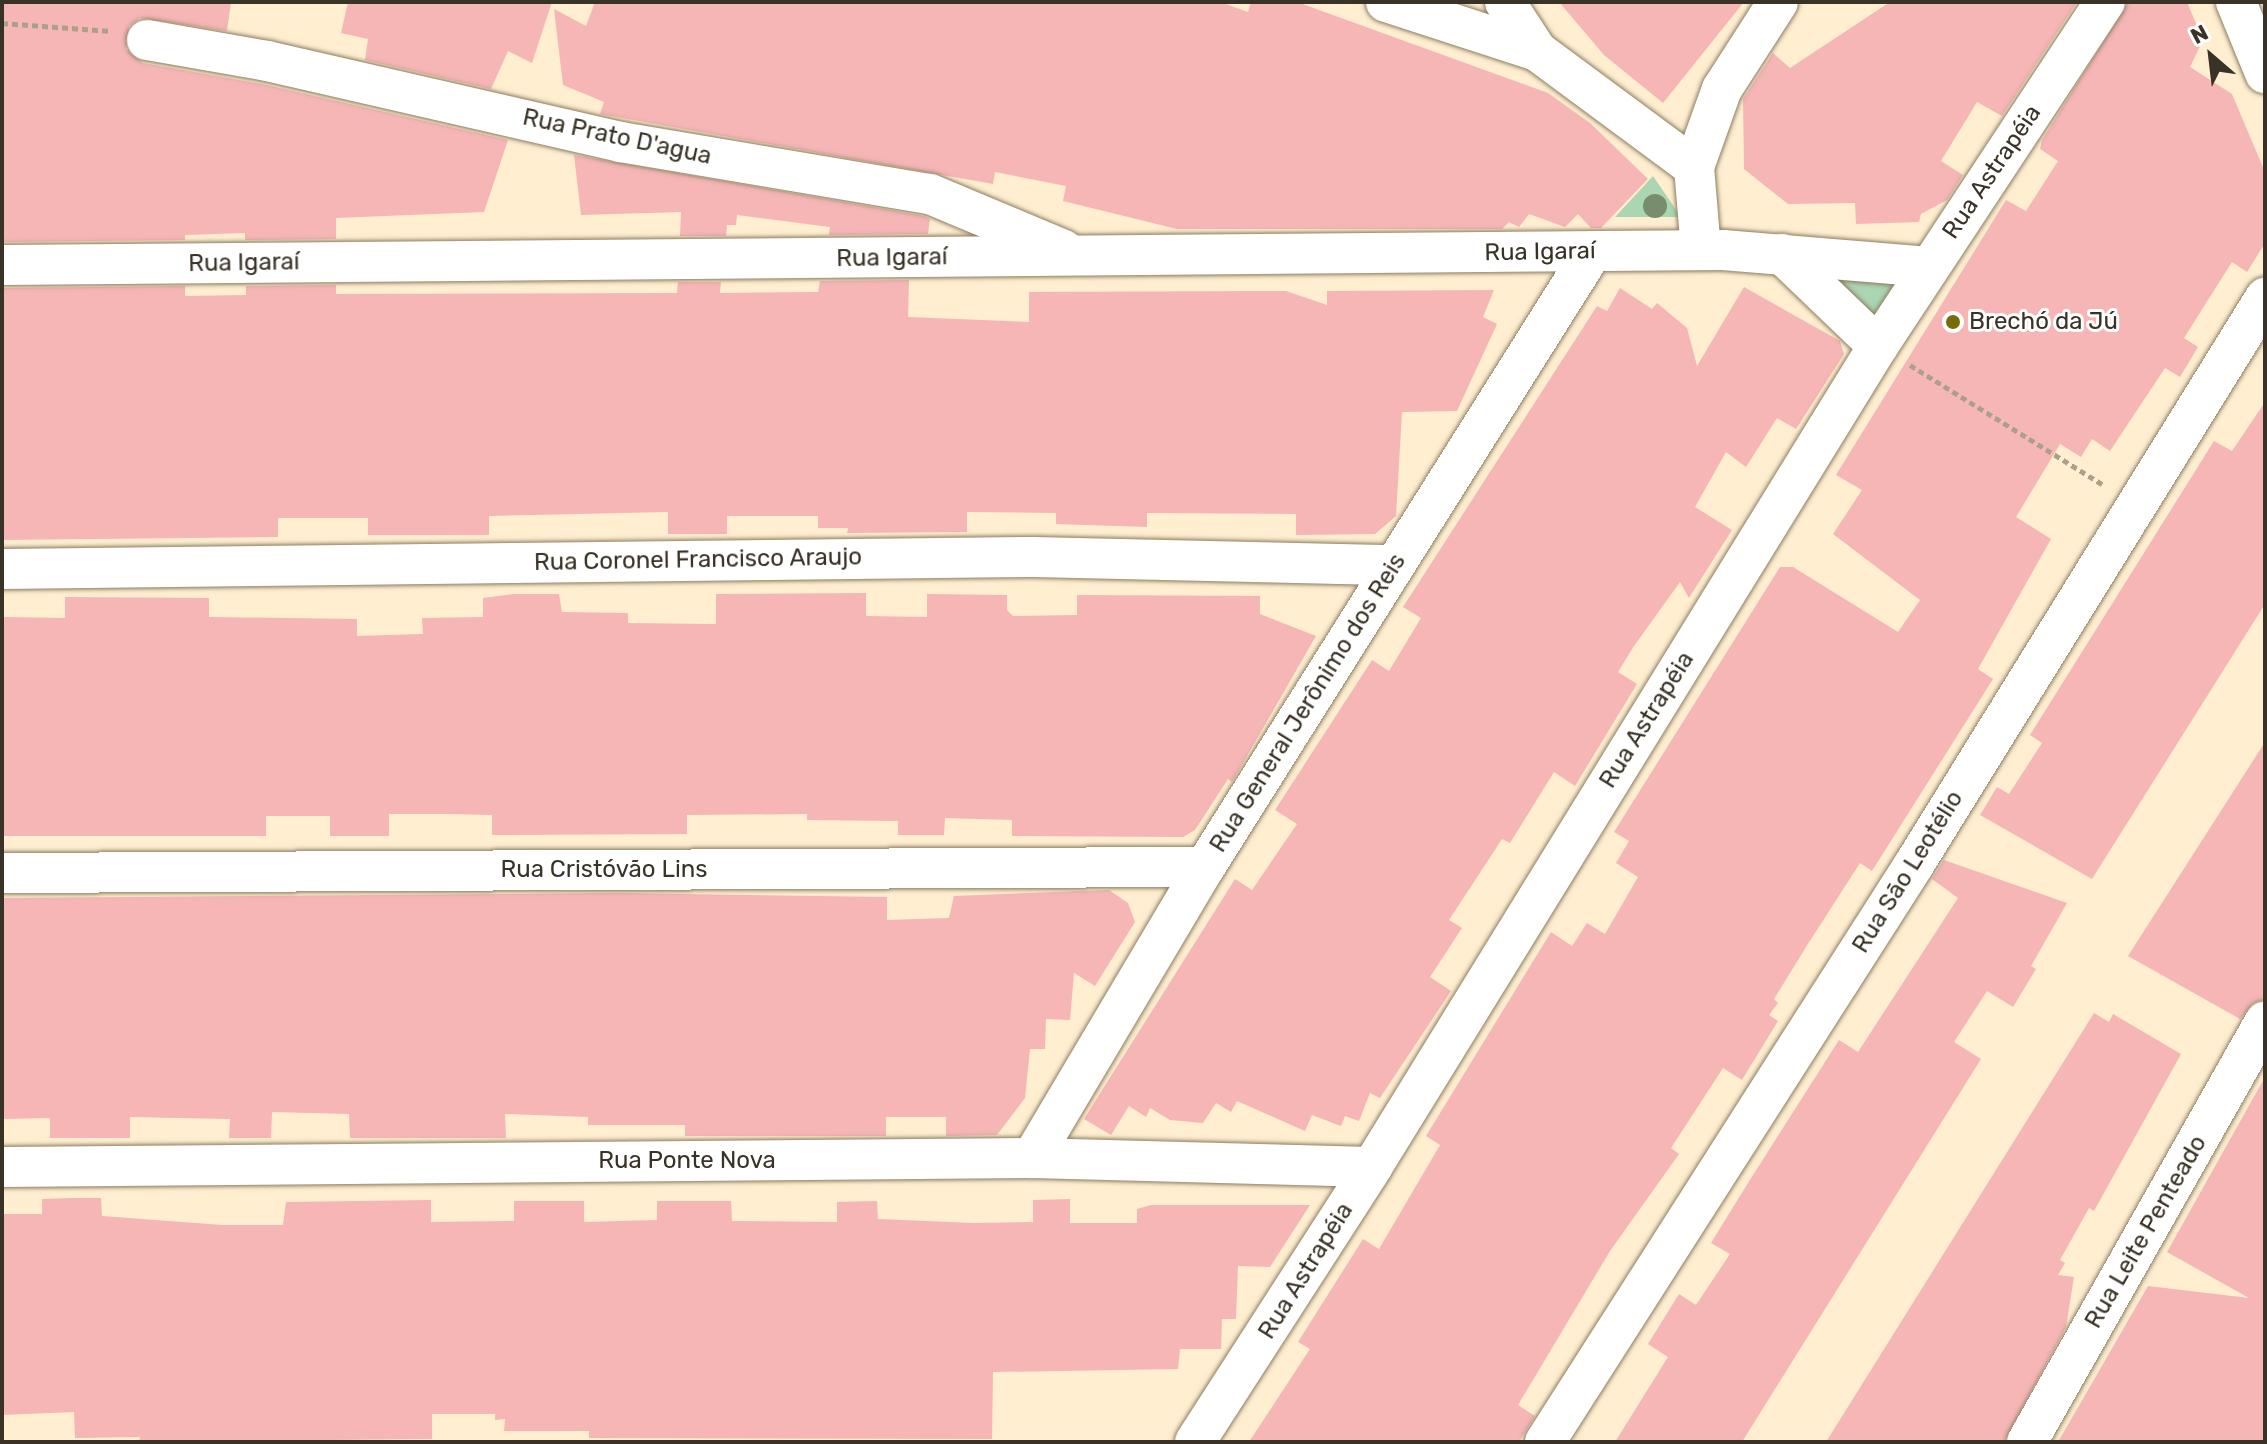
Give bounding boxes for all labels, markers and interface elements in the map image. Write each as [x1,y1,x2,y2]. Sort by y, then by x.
north arrow [2171,16,2251,96]
text: N [2186,19,2213,50]
street label: Rua Astrapéia [1936,99,2048,245]
street label: Rua Prato D'agua [520,103,714,171]
street label: Rua Igaraí [1484,237,1596,267]
street label: Rua Igaraí [836,243,948,273]
street label: Rua Igaraí [188,248,300,278]
place label: Brechó da Jú [1969,308,2118,336]
marker: Brechó da Jú [1944,313,1962,331]
street label: Rua Coronel Francisco Araujo [533,543,863,577]
street label: Rua General Jerônimo dos Reis [1204,548,1412,858]
street label: Rua Astrapéia [1593,646,1701,794]
street label: Rua São Leotélio [1847,786,1969,958]
street label: Rua Cristóvão Lins [501,856,707,884]
street label: Rua Leite Penteado [2079,1131,2213,1333]
street label: Rua Ponte Nova [598,1147,776,1175]
street label: Rua Astrapéia [1252,1197,1360,1345]

